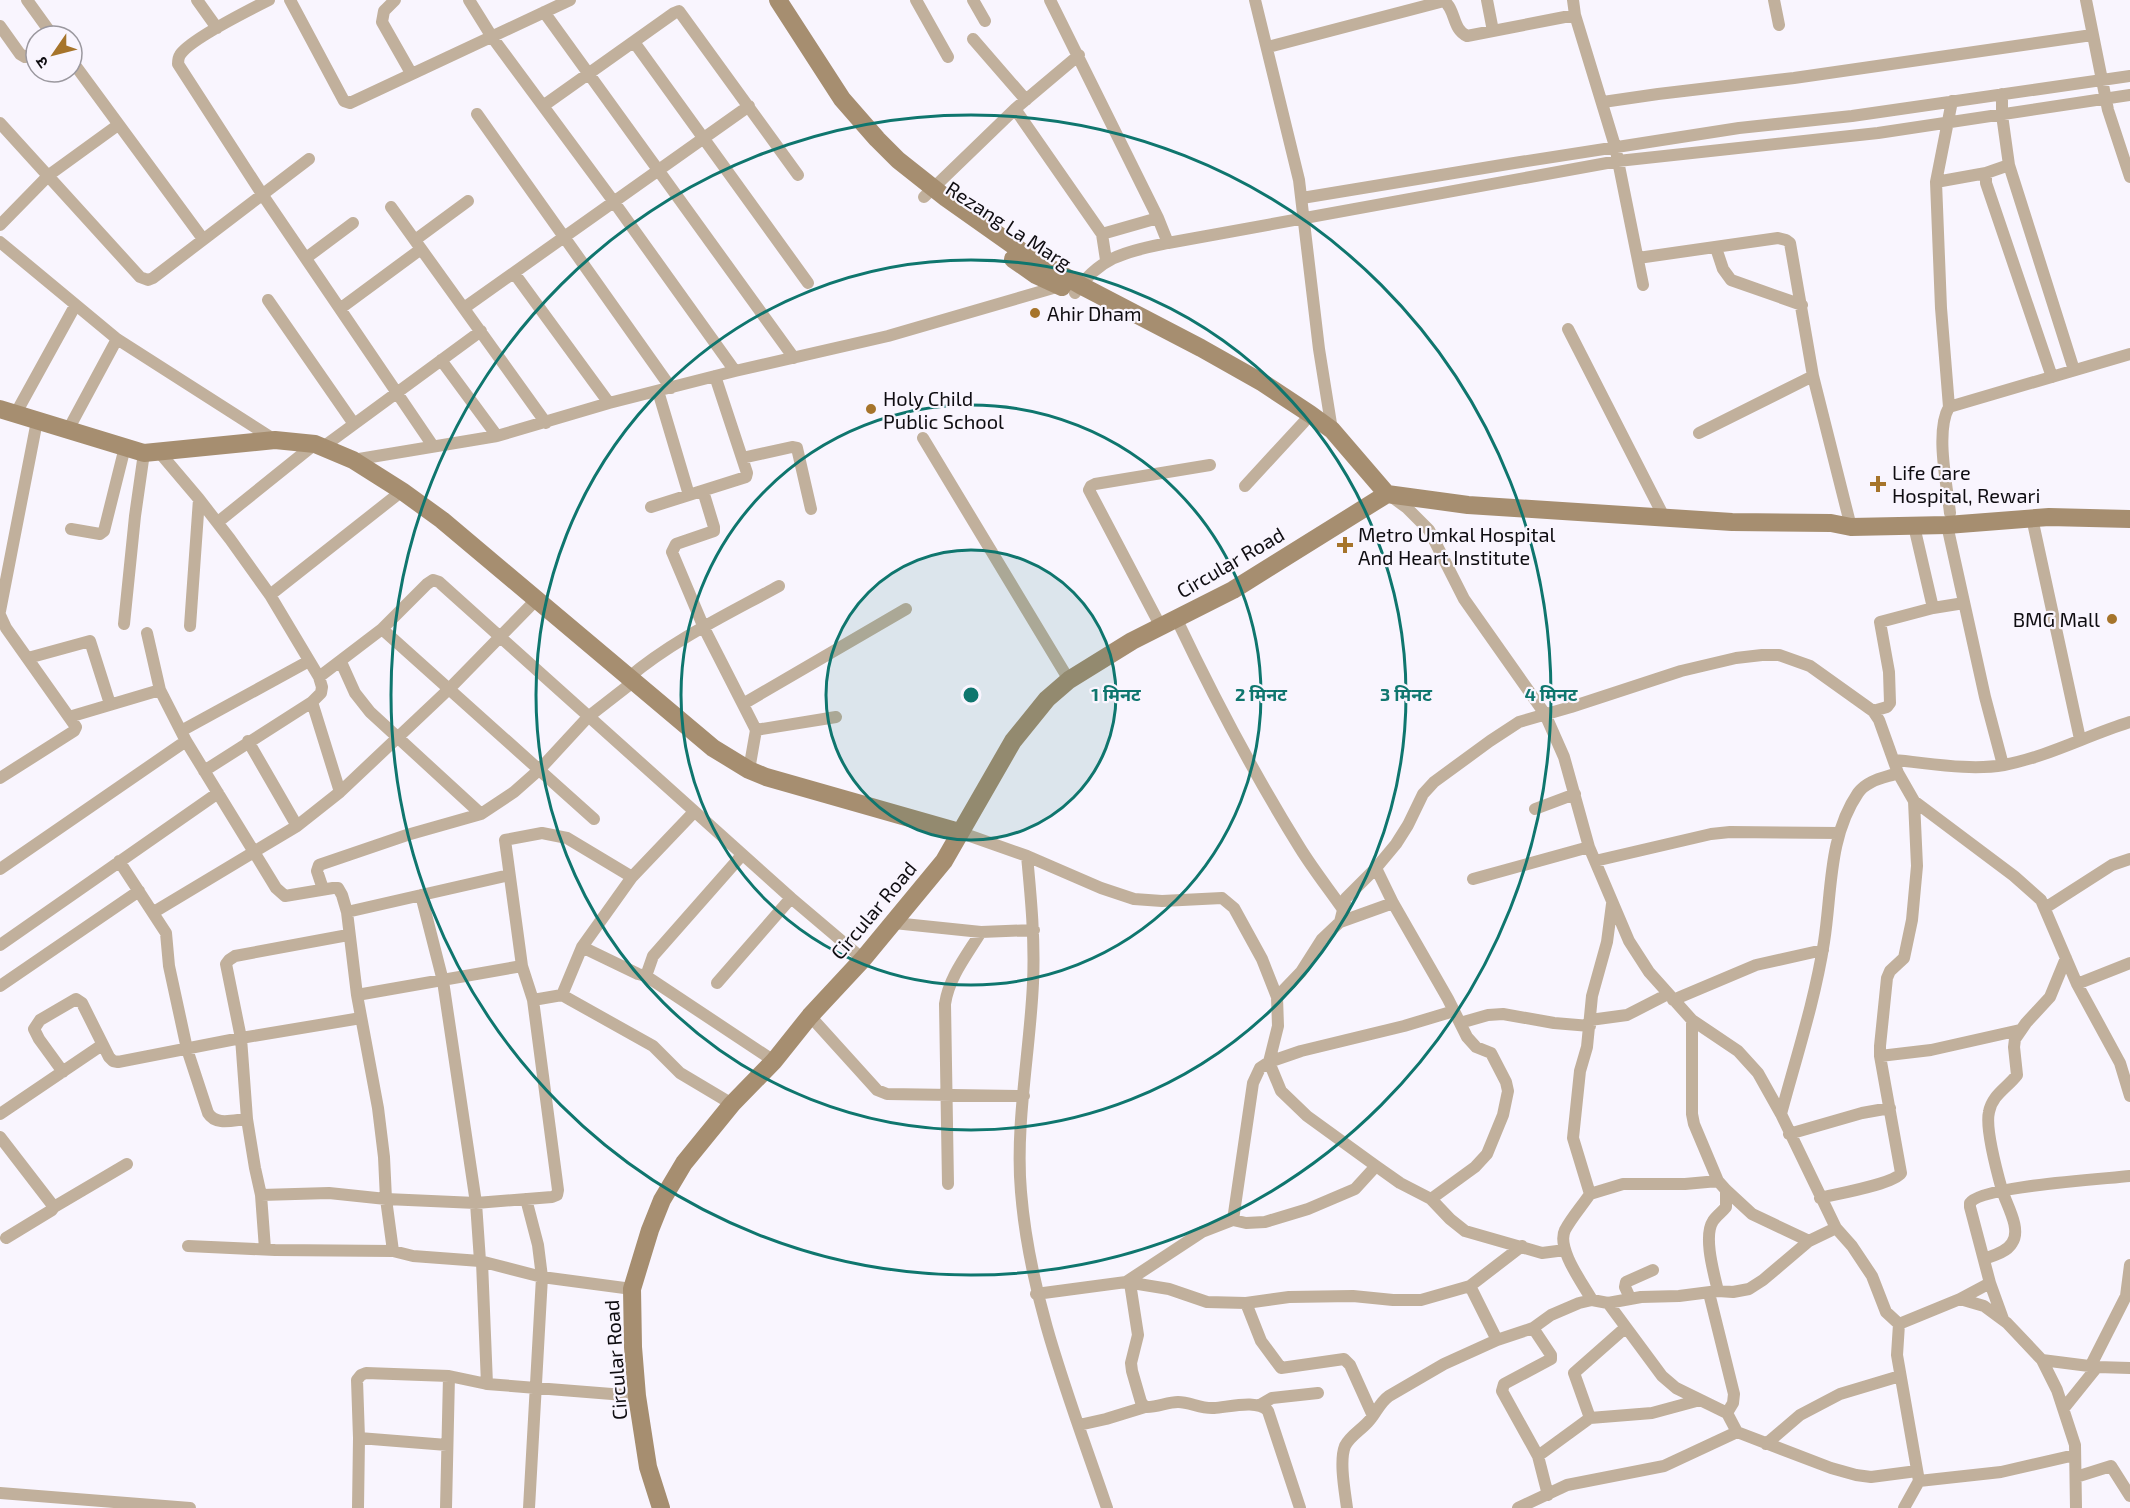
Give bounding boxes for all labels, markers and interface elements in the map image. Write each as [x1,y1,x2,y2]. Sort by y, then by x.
north arrow [24,24,84,84]
text: उ [30,53,52,72]
street label: Rezang La Marg [942,176,1076,274]
place label: Ahir Dham [1047,301,1141,325]
marker: Ahir Dham [1028,306,1042,320]
place label: Holy Child Public School [883,386,1004,433]
marker: Holy Child Public School [864,402,878,416]
place label: Life Care Hospital, Rewari [1892,460,2040,507]
marker: Life Care Hospital, Rewari [1869,475,1887,493]
street label: Circular Road [1172,522,1288,602]
place label: Metro Umkal Hospital And Heart Institute [1358,522,1555,569]
marker: Metro Umkal Hospital And Heart Institute [1336,536,1354,554]
place label: BMG Mall [2013,607,2100,631]
marker: BMG Mall [2105,612,2119,626]
text: 1 मिनट [1091,683,1141,705]
text: 2 मिनट [1235,683,1287,705]
text: 3 मिनट [1380,683,1432,705]
text: 4 मिनट [1524,683,1578,705]
centre of rings [961,685,981,705]
street label: Circular Road [825,856,921,964]
street label: Circular Road [599,1299,631,1421]

